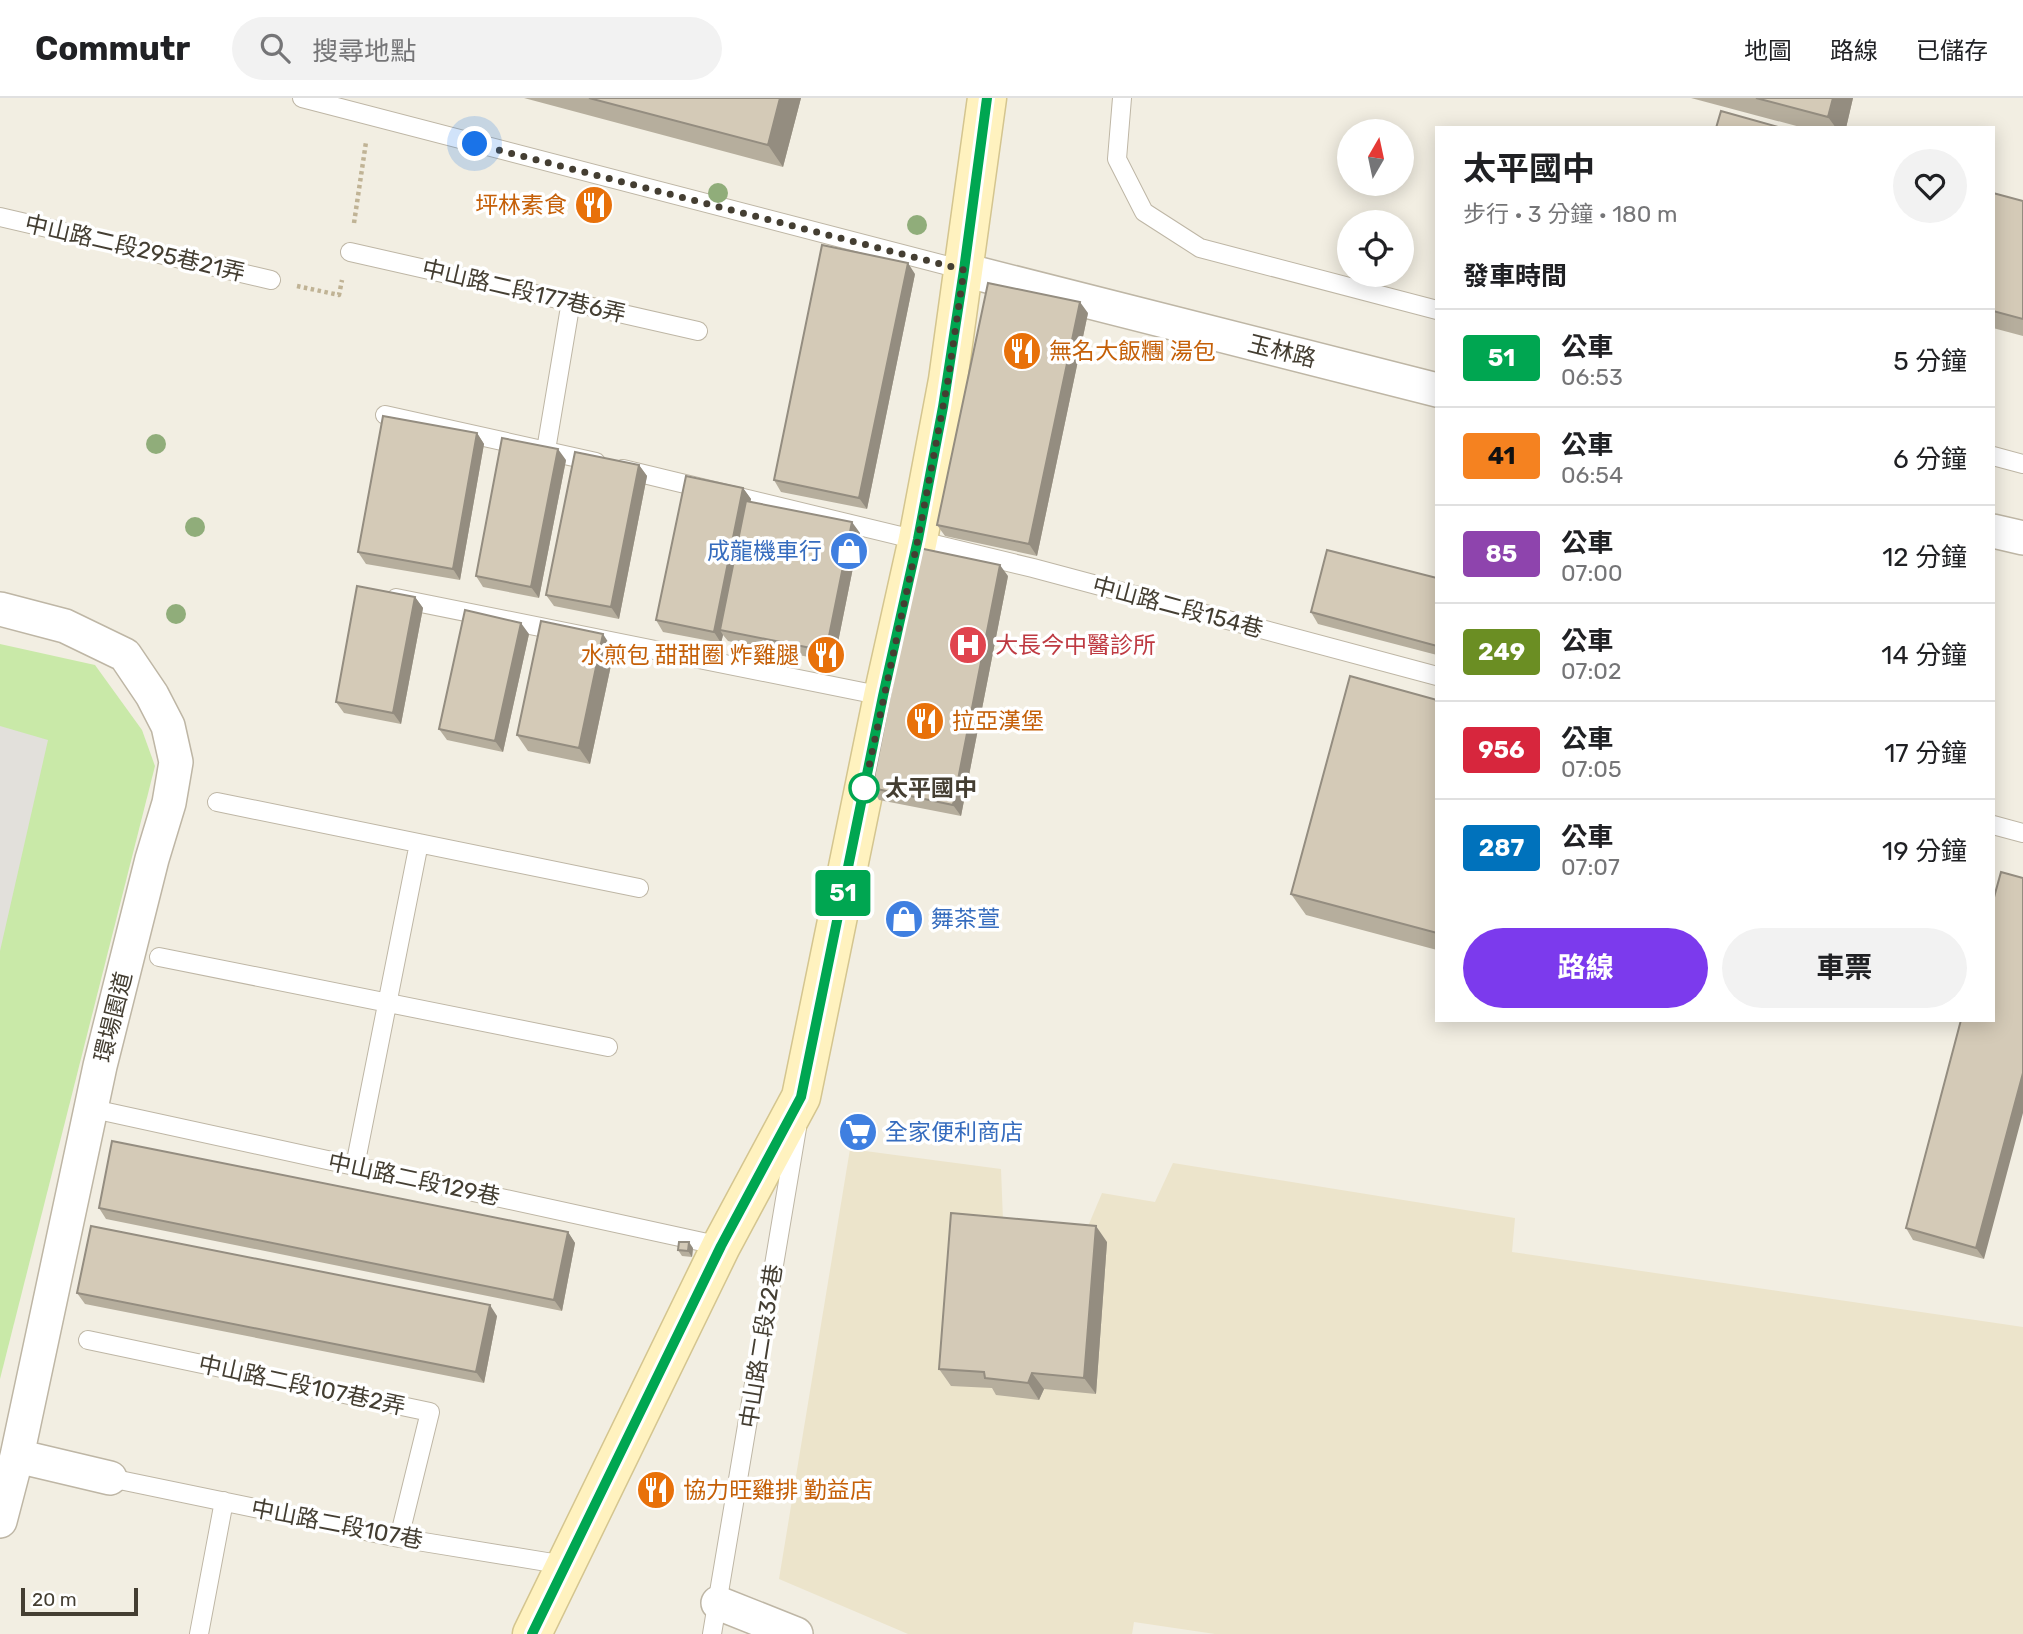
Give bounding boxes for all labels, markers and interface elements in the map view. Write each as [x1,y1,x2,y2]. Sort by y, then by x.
search box [232,17,722,80]
text: Commutr [35,29,190,68]
icon: search [256,29,294,67]
text: 搜尋地點 [312,36,416,67]
text: 地圖 [1744,37,1792,65]
text: 路線 [1830,37,1878,65]
text: 已儲存 [1916,37,1988,65]
north arrow [1337,119,1414,196]
map controls [1337,119,1414,287]
your location [457,126,492,161]
text: 太平國中 [1463,149,1595,188]
button: heart [1893,149,1967,223]
restaurant icon: 坪林素食 [573,184,615,226]
place label: 坪林素食 [475,191,567,219]
text: 步行 · 3 分鐘 · 180 m [1463,200,1677,228]
street label: 中山路二段295巷21弄 [22,209,248,287]
button: locate [1337,210,1414,287]
street label: 中山路二段177巷6弄 [419,254,629,328]
text: 發車時間 [1463,261,1567,292]
street label: 玉林路 [1245,329,1319,373]
restaurant icon: 無名大飯糰 湯包 [1001,330,1043,372]
text: 公車 [1561,332,1613,363]
place label: 無名大飯糰 湯包 [1049,337,1216,365]
text: 51 [1488,344,1515,372]
text: 5 分鐘 [1893,346,1967,377]
text: 06:53 [1561,363,1623,391]
text: 公車 [1561,430,1613,461]
text: 41 [1488,442,1515,470]
text: 6 分鐘 [1893,444,1967,475]
text: 06:54 [1561,461,1623,489]
text: 公車 [1561,528,1613,559]
shop icon: 成龍機車行 [828,530,870,572]
place label: 成龍機車行 [707,537,822,565]
text: 85 [1486,540,1517,568]
text: 12 分鐘 [1882,542,1967,573]
text: 07:00 [1561,559,1623,587]
street label: 中山路二段154巷 [1089,571,1267,643]
hospital icon: 大長今中醫診所 [947,624,989,666]
text: 公車 [1561,626,1613,657]
place label: 大長今中醫診所 [995,631,1156,659]
restaurant icon: 水煎包 甜甜圈 炸雞腿 [805,634,847,676]
text: 249 [1478,638,1525,666]
text: 14 分鐘 [1881,640,1967,671]
place label: 水煎包 甜甜圈 炸雞腿 [581,641,799,669]
text: 07:02 [1561,657,1621,685]
restaurant icon: 拉亞漢堡 [904,700,946,742]
place label: 拉亞漢堡 [952,707,1044,735]
text: 公車 [1561,724,1613,755]
text: 956 [1478,736,1525,764]
text: 17 分鐘 [1884,738,1967,769]
text: 07:05 [1561,755,1622,783]
marker: 太平國中 [849,773,879,803]
place label: 太平國中 [885,774,977,802]
text: 公車 [1561,822,1613,853]
text: 287 [1479,834,1524,862]
text: 19 分鐘 [1882,836,1967,867]
text: 07:07 [1561,853,1620,881]
line badge: 51 [812,870,874,916]
text: 51 [829,879,857,907]
shop icon: 舞茶萱 [883,898,925,940]
place label: 舞茶萱 [931,905,1000,933]
button: 路線 [1463,928,1708,1008]
button: 車票 [1722,928,1967,1008]
street label: 環場園道 [88,969,138,1065]
supermarket icon: 全家便利商店 [837,1111,879,1153]
place label: 全家便利商店 [885,1118,1023,1146]
street label: 中山路二段129巷 [326,1147,502,1211]
street label: 中山路二段32巷 [734,1262,788,1430]
street label: 中山路二段107巷2弄 [196,1349,408,1421]
restaurant icon: 協力旺雞排 勤益店 [635,1469,677,1511]
place label: 協力旺雞排 勤益店 [683,1476,873,1504]
street label: 中山路二段107巷 [249,1494,425,1554]
scale bar [21,1585,138,1617]
text: 20 m [32,1588,77,1611]

